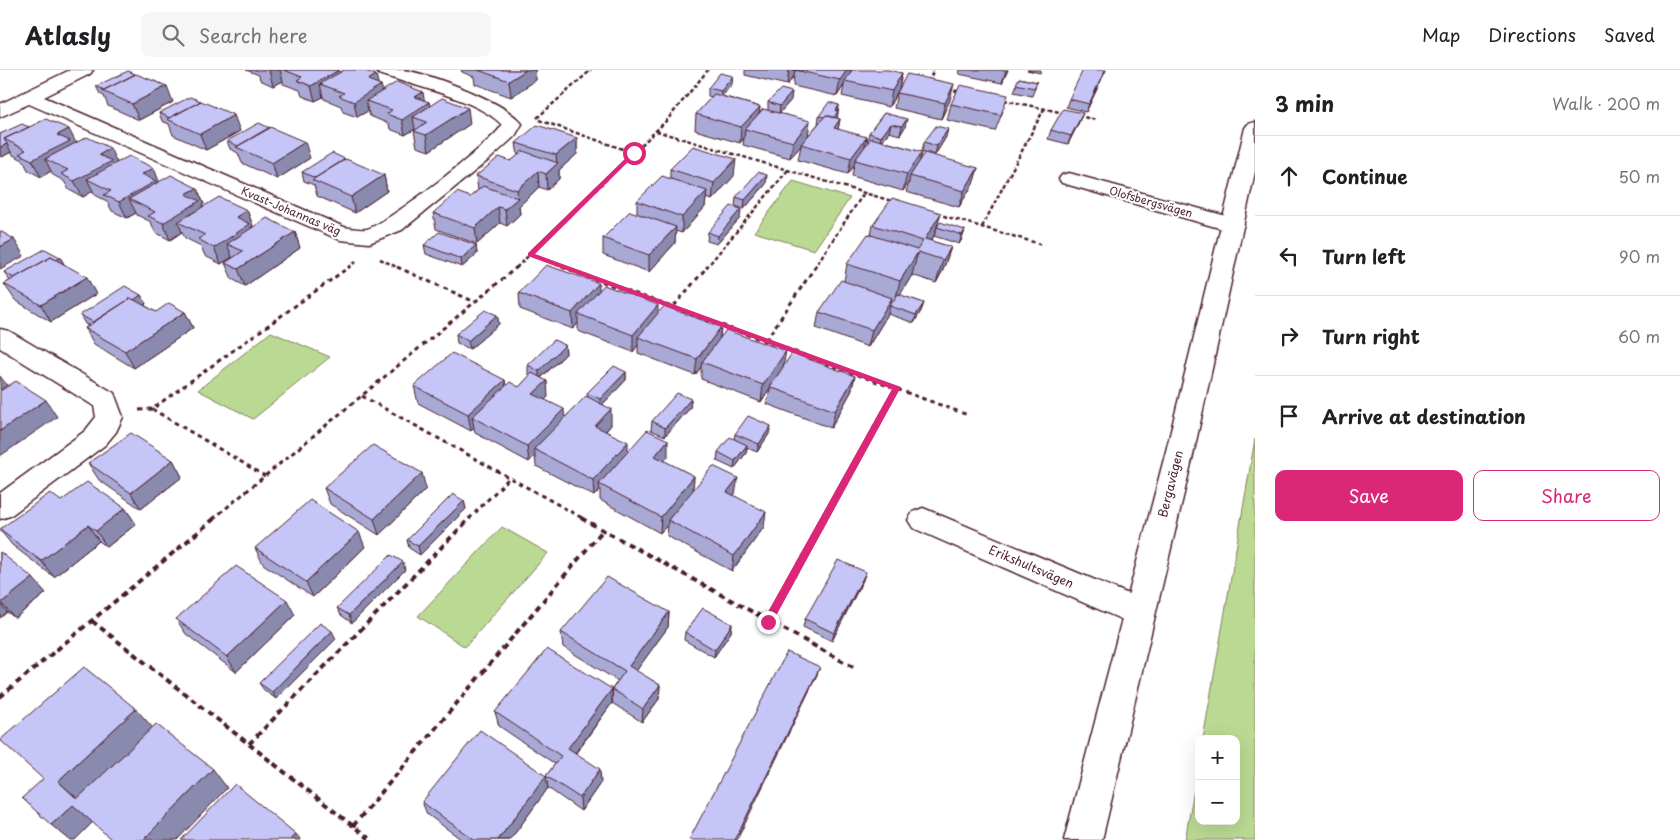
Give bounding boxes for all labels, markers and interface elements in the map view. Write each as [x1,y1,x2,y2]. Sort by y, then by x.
search box [141,12,491,57]
text: Atlasly [25,17,111,53]
icon: search [159,21,187,49]
text: Search here [199,21,308,49]
text: Map [1422,21,1460,48]
text: Directions [1488,21,1576,48]
text: Saved [1604,21,1655,48]
text: 3 min [1275,87,1334,119]
text: Walk · 200 m [1552,91,1660,115]
route start [623,142,646,165]
icon: ahead [1275,162,1303,190]
text: Continue [1322,162,1408,190]
text: 50 m [1619,164,1660,188]
street label: Olofsbergsvägen [1107,181,1195,222]
street label: Kvast-Johannas väg [239,182,344,239]
icon: left [1275,242,1303,270]
text: Turn left [1322,242,1406,270]
text: 90 m [1619,244,1660,268]
icon: right [1275,322,1303,350]
text: Turn right [1322,322,1420,350]
text: 60 m [1618,324,1660,348]
icon: arrive [1275,402,1303,430]
text: Arrive at destination [1322,402,1526,430]
street label: Bergavägen [1153,448,1187,519]
button: Save [1275,470,1463,521]
button: Share [1473,470,1660,521]
street label: Erikshultsvägen [986,540,1077,592]
route end [757,611,780,634]
map controls [1195,735,1240,825]
button: + [1195,735,1240,780]
button: − [1195,780,1240,825]

